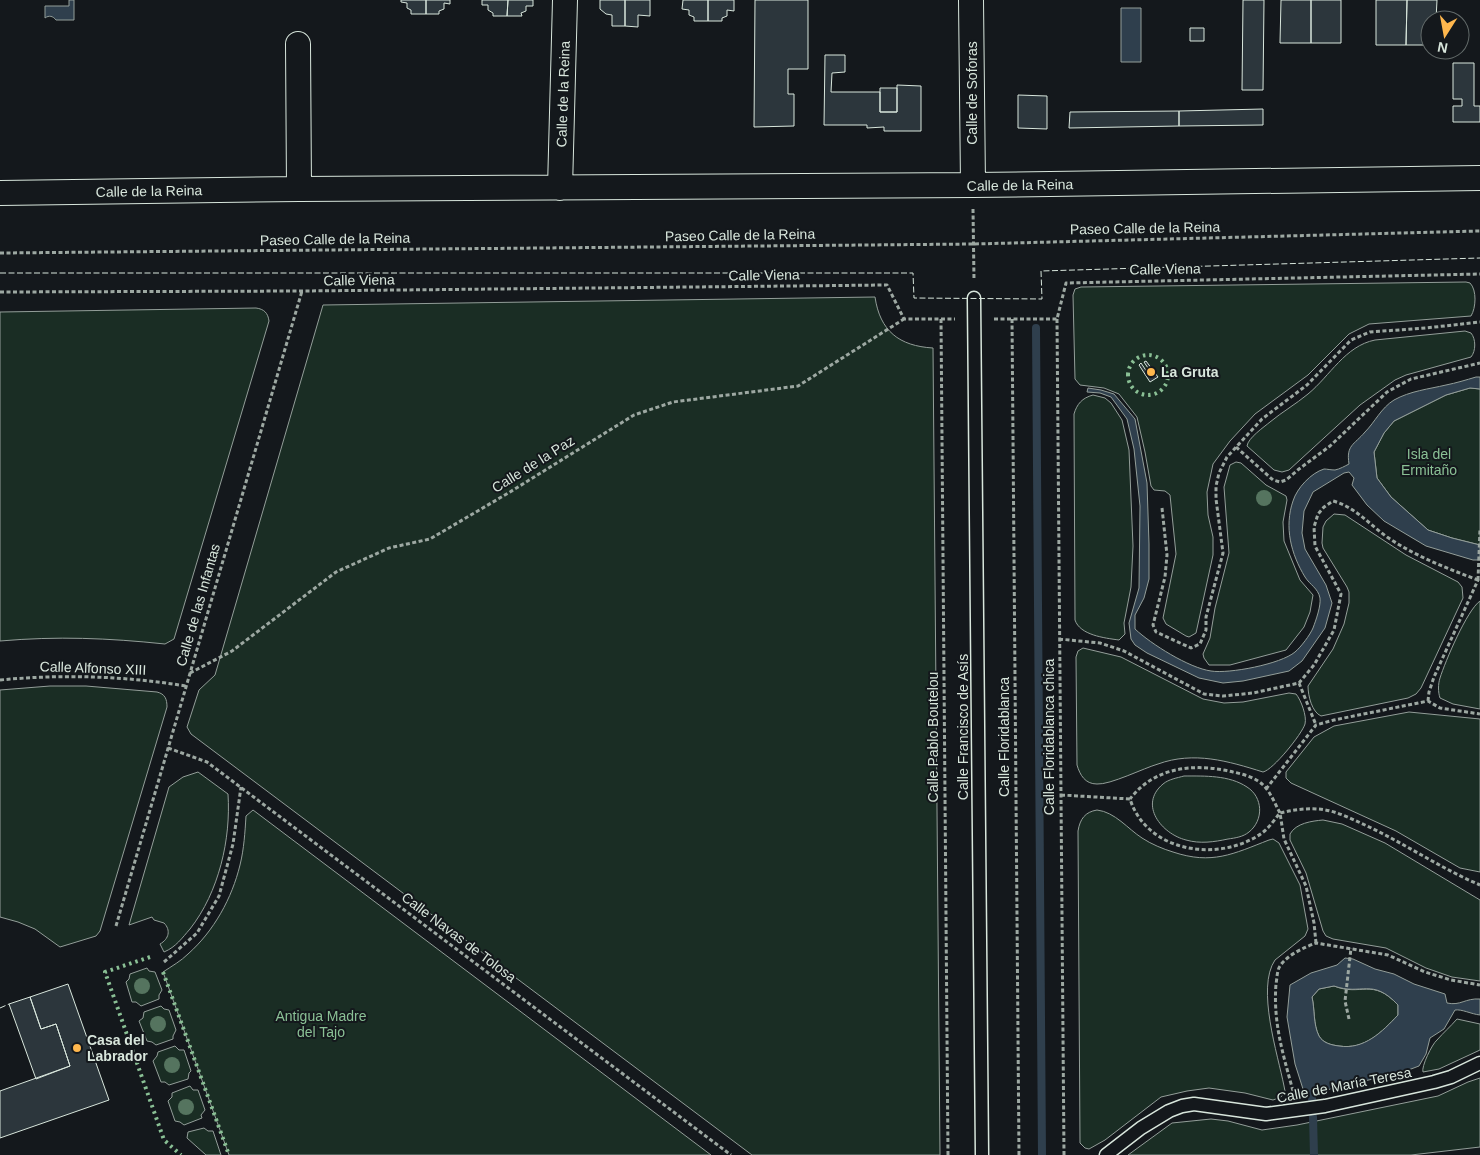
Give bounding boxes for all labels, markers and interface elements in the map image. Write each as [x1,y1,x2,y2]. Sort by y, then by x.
north arrow [1420,10,1470,60]
text: N [1436,39,1449,57]
street label: Calle de la Reina [553,40,573,148]
street label: Calle de Soforas [964,41,980,145]
street label: Calle de la Reina [967,176,1074,194]
street label: Calle de la Reina [96,182,203,200]
street label: Paseo Calle de la Reina [1070,219,1220,237]
street label: Paseo Calle de la Reina [665,226,815,244]
street label: Paseo Calle de la Reina [260,230,410,248]
street label: Calle Viena [1129,260,1201,278]
street label: Calle Viena [728,266,800,284]
street label: Calle Viena [323,271,395,289]
place label: La Gruta [1161,364,1219,380]
marker: La Gruta [1145,366,1157,378]
street label: Calle de la Paz [489,432,577,496]
park label: Isla del Ermitaño [1401,446,1457,478]
street label: Calle de las Infantas [173,542,223,668]
street label: Calle Francisco de Asís [955,654,971,800]
street label: Calle Alfonso XIII [39,658,147,678]
street label: Calle Floridablanca chica [1041,659,1057,815]
street label: Calle Pablo Boutelou [925,672,941,802]
street label: Calle Floridablanca [996,677,1012,797]
street label: Calle Navas de Tolosa [399,889,520,985]
park label: Antigua Madre del Tajo [275,1008,367,1040]
place label: Casa del Labrador [87,1032,148,1064]
marker: Casa del Labrador [71,1042,83,1054]
street label: Calle de María Teresa [1275,1064,1413,1106]

